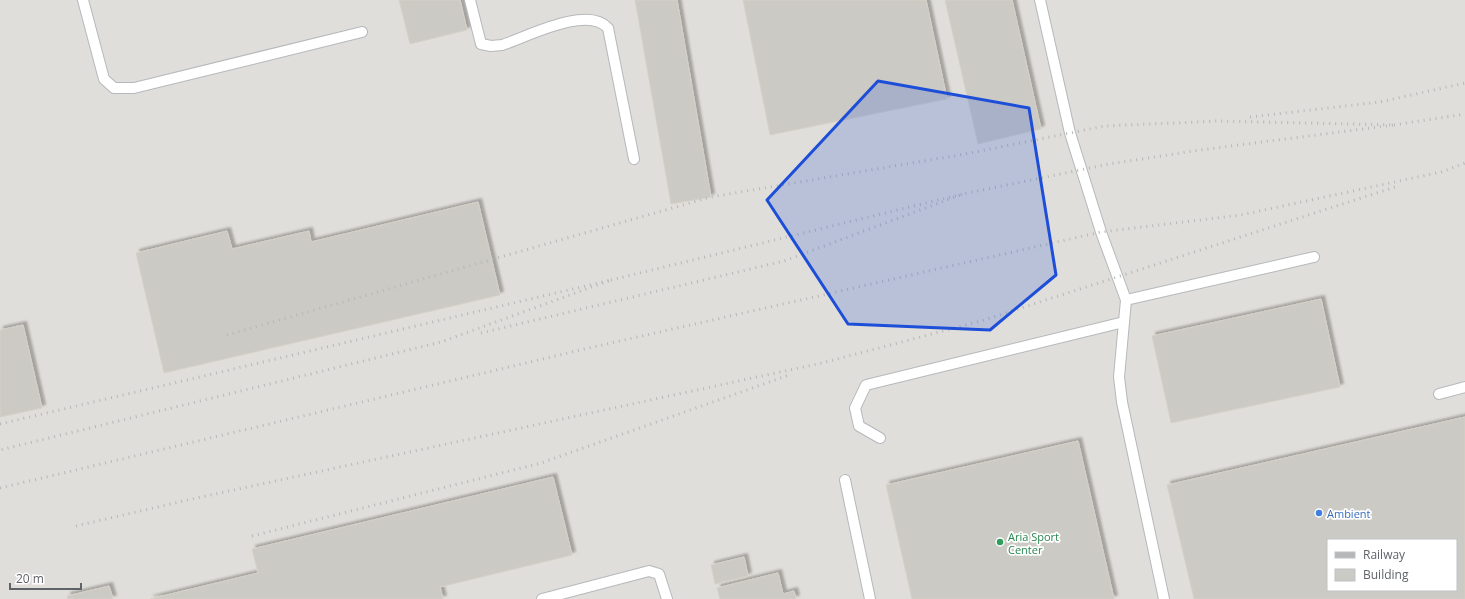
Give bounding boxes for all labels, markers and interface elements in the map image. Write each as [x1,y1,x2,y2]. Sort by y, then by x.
place label: Ambient [1327,506,1371,521]
marker: Ambient [1314,508,1324,518]
place label: Aria Sport Center [1008,529,1059,557]
marker: Aria Sport Center [995,537,1005,547]
legend [1327,539,1457,591]
text: Railway [1363,546,1406,563]
scale bar [10,565,81,591]
text: Building [1363,566,1409,583]
text: 20 m [16,570,44,587]

